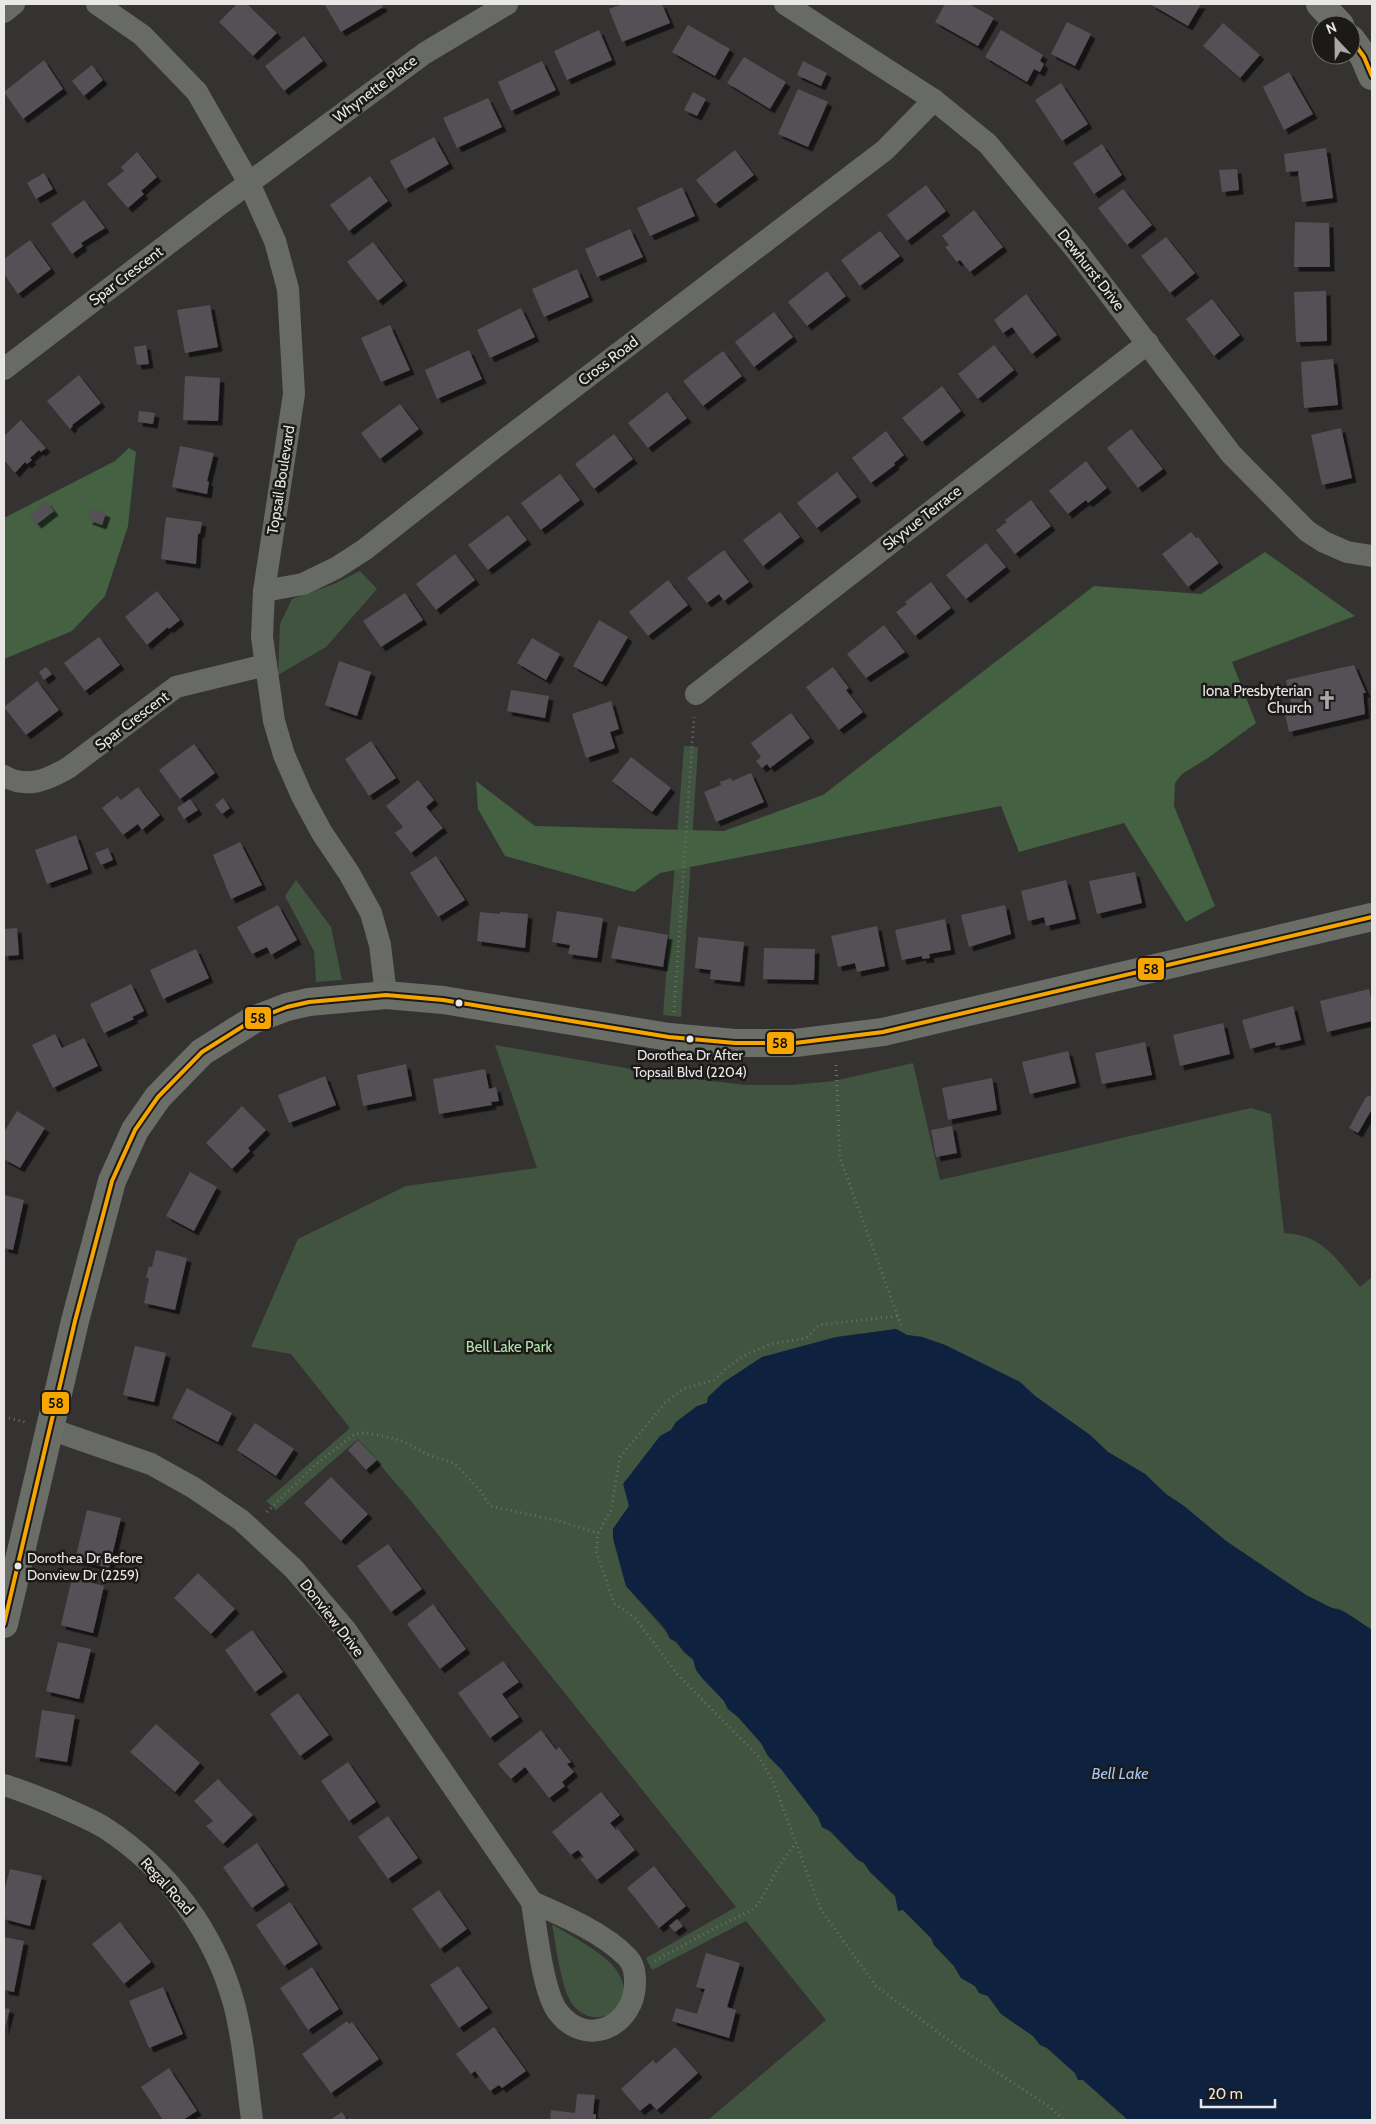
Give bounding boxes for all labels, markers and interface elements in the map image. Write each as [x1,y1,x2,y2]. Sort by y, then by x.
north arrow [1311,15,1361,65]
text: N [1323,18,1339,38]
street label: Whynette Place [329,51,421,126]
street label: Dewhurst Drive [1054,226,1129,315]
street label: Spar Crescent [86,242,166,310]
street label: Cross Road [575,333,641,389]
street label: Topsail Boulevard [263,424,299,536]
street label: Skyvue Terrace [879,482,965,554]
place label: Iona Presbyterian Church [1202,682,1312,717]
street label: Spar Crescent [92,687,172,755]
church icon: Iona Presbyterian Church [1316,689,1338,711]
line badge: 58 [1137,957,1165,981]
text: 58 [1143,960,1159,978]
unlabelled marker [454,998,464,1008]
line badge: 58 [244,1006,272,1030]
text: 58 [250,1009,266,1027]
line badge: 58 [766,1031,795,1055]
marker: Dorothea Dr After Topsail Blvd (2204) [685,1034,695,1044]
text: 58 [772,1034,788,1052]
place label: Dorothea Dr After Topsail Blvd (2204) [633,1046,747,1081]
park label: Bell Lake Park [466,1338,552,1356]
line badge: 58 [41,1391,70,1415]
text: 58 [48,1394,64,1412]
place label: Dorothea Dr Before Donview Dr (2259) [27,1549,143,1584]
marker: Dorothea Dr Before Donview Dr (2259) [13,1561,23,1571]
street label: Donview Drive [296,1576,368,1661]
water label: Bell Lake [1091,1764,1149,1783]
street label: Regal Road [137,1854,197,1918]
scale bar [1201,2076,1275,2108]
text: 20 m [1208,2085,1243,2103]

